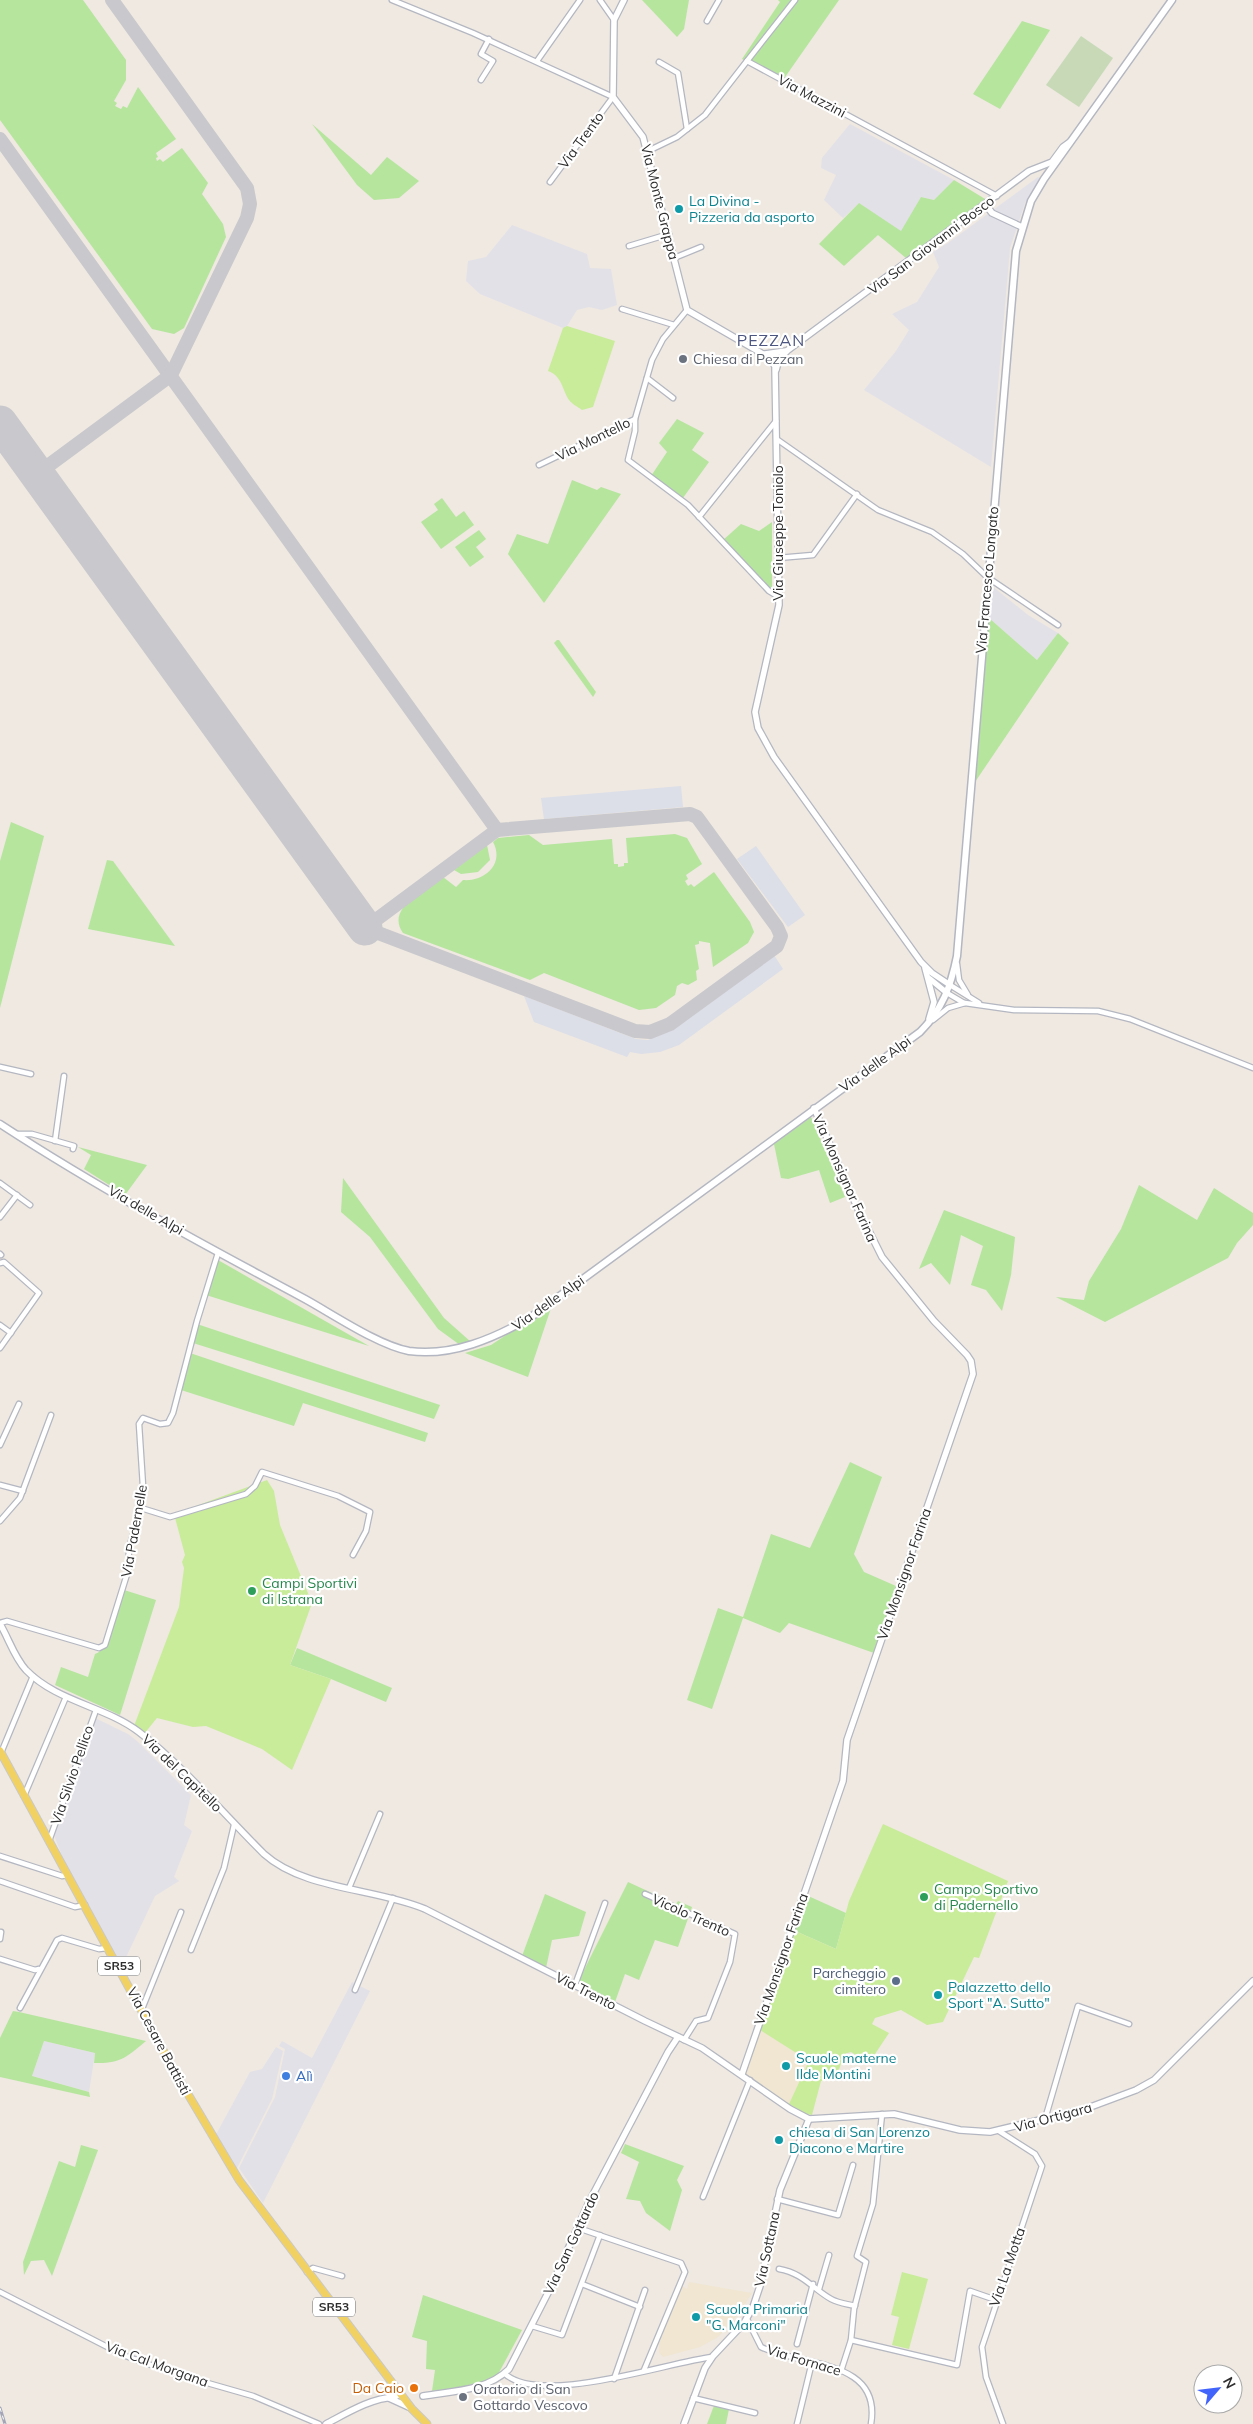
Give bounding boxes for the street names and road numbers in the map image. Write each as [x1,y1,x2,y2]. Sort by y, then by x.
street label: Via Mazzini [775,70,849,122]
street label: Via Trento [554,108,608,172]
street label: Via Monte Grappa [637,142,683,262]
street label: Via San Giovanni Bosco [864,191,998,299]
street label: Via Montello [553,413,633,465]
street label: Via Giuseppe Toniolo [769,465,787,601]
street label: Via Francesco Longato [972,506,1002,654]
street label: Via delle Alpi [836,1032,914,1096]
street label: Via Monsignor Farina [809,1111,881,1245]
street label: Via delle Alpi [105,1181,187,1239]
street label: Via delle Alpi [508,1271,588,1335]
street label: Via Padernelle [117,1483,151,1579]
street label: Via Monsignor Farina [873,1506,935,1642]
street label: Via Silvio Pellico [47,1723,97,1827]
street label: Via del Capitello [138,1730,226,1816]
street label: Vicolo Trento [649,1890,733,1940]
street label: Via Monsignor Farina [750,1891,812,2027]
road number: SR53 [98,1956,140,1975]
street label: Via Trento [552,1968,620,2014]
street label: Via Cesare Battisti [123,1984,195,2098]
street label: Via Ortigara [1012,2098,1094,2136]
street label: Via San Gottardo [539,2189,603,2297]
street label: Via Sottana [750,2210,784,2288]
street label: Via La Motta [985,2225,1029,2309]
road number: SR53 [313,2298,355,2316]
street label: Via Cal Morgana [103,2337,211,2391]
street label: Via Fornace [765,2340,843,2380]

